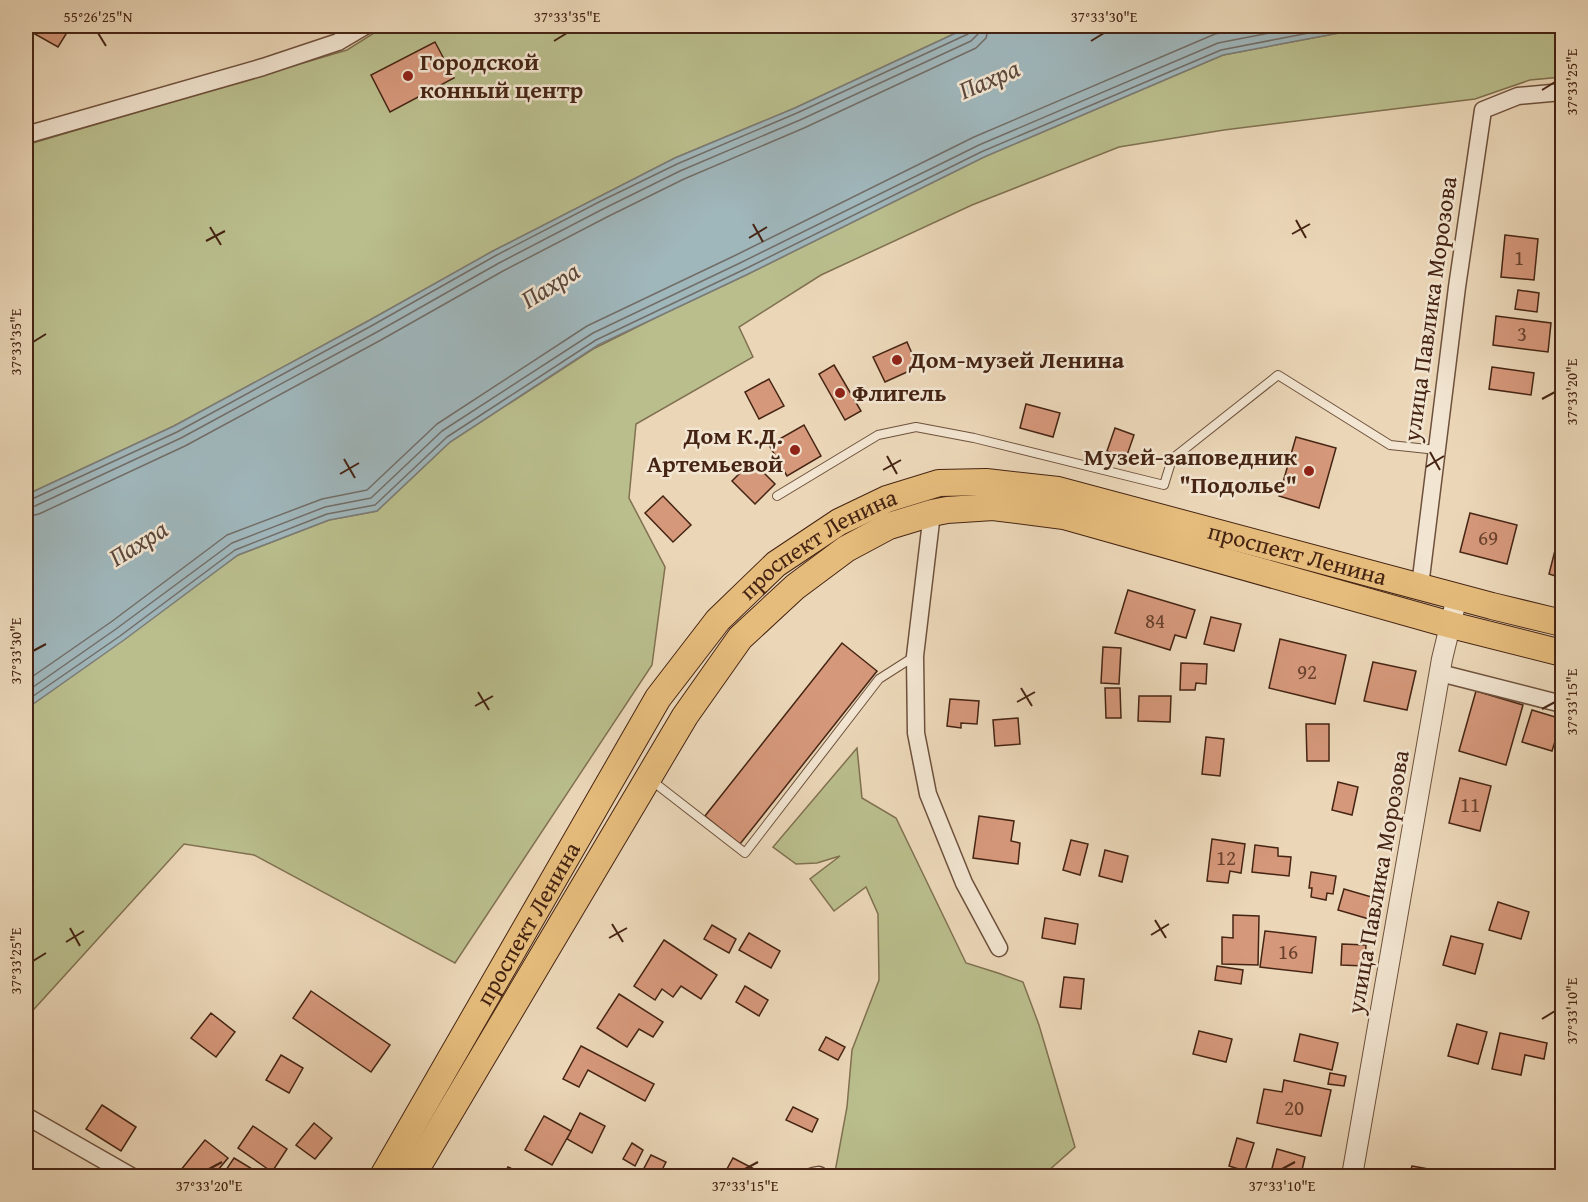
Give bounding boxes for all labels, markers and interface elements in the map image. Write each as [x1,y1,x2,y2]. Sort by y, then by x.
text: 55°26'25"N [64,6,133,27]
text: 37°33'35"E [534,6,601,27]
text: 37°33'30"E [1071,6,1138,27]
place label: Городской конный центр [420,44,583,107]
water label: Пахра [952,48,1026,109]
text: 37°33'25"E [1561,48,1582,115]
marker: Городской конный центр [401,69,415,83]
street label: улица Павлика Морозова [1393,173,1466,445]
house number: 1 [1514,242,1524,273]
water label: Пахра [513,251,587,318]
text: 37°33'35"E [5,308,26,375]
house number: 3 [1517,318,1527,349]
place label: Дом-музей Ленина [908,342,1125,377]
marker: Дом-музей Ленина [890,353,904,367]
text: 37°33'20"E [1561,358,1582,425]
place label: Флигель [852,375,946,410]
marker: Флигель [833,386,847,400]
place label: Дом К.Д. Артемьевой [647,418,783,481]
place label: Музей-заповедник "Подолье" [1084,439,1297,502]
marker: Дом К.Д. Артемьевой [788,443,802,457]
marker: Музей-заповедник "Подолье" [1302,464,1316,478]
street label: проспект Ленина [731,479,902,608]
water label: Пахра [101,509,175,576]
street label: проспект Ленина [1204,513,1391,594]
house number: 69 [1478,522,1498,553]
house number: 84 [1145,605,1165,636]
text: 37°33'30"E [5,617,26,684]
house number: 92 [1297,656,1317,687]
text: 37°33'15"E [1561,668,1582,735]
street label: улица Павлика Морозова [1337,747,1418,1018]
house number: 11 [1460,789,1480,820]
street label: проспект Ленина [467,835,589,1012]
house number: 12 [1216,842,1236,873]
text: 37°33'25"E [5,927,26,994]
house number: 16 [1278,936,1298,967]
text: 37°33'10"E [1561,977,1582,1044]
house number: 20 [1284,1092,1304,1123]
text: 37°33'20"E [176,1175,243,1196]
text: 37°33'15"E [712,1175,779,1196]
text: 37°33'10"E [1249,1175,1316,1196]

